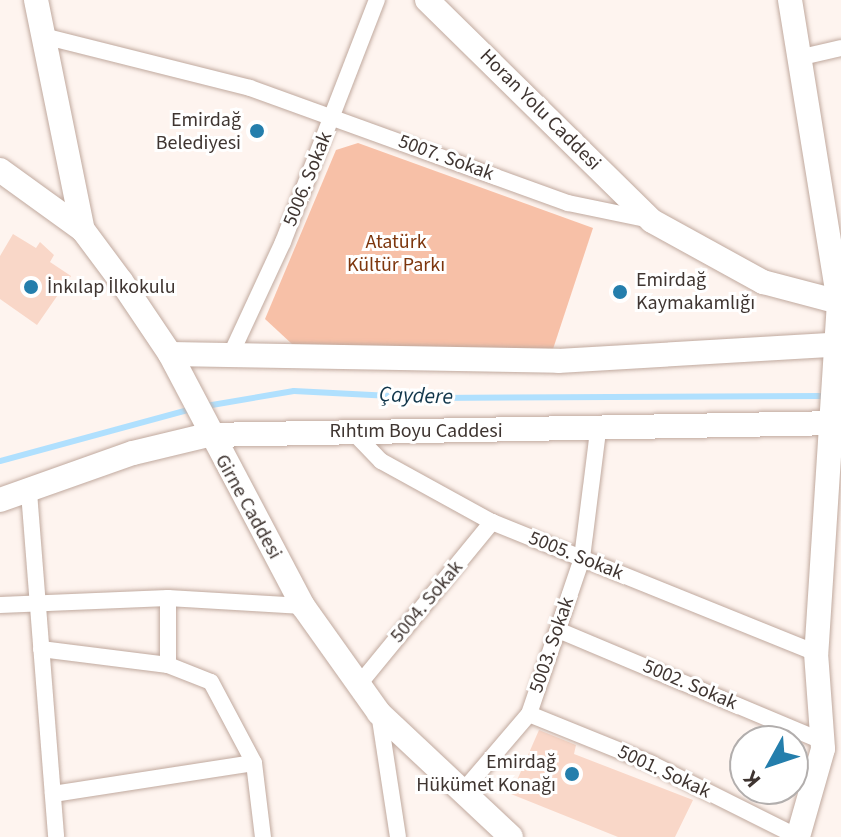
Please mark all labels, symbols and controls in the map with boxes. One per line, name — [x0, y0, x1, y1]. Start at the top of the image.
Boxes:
street label: Horan Yolu Caddesi — [474, 44, 606, 176]
place label: Emirdağ Belediyesi — [156, 108, 241, 155]
marker: Emirdağ Belediyesi — [248, 122, 266, 140]
street label: 5006. Sokak — [278, 128, 338, 230]
street label: 5007. Sokak — [395, 130, 497, 186]
park label: Atatürk Kültür Parkı — [347, 231, 445, 278]
place label: Emirdağ Kaymakamlığı — [636, 268, 755, 315]
place label: İnkılap İlkokulu — [47, 275, 176, 299]
marker: İnkılap İlkokulu — [22, 278, 40, 296]
marker: Emirdağ Kaymakamlığı — [611, 283, 629, 301]
water label: Çaydere — [379, 382, 453, 410]
street label: Rıhtım Boyu Caddesi — [329, 419, 503, 443]
street label: Girne Caddesi — [209, 450, 287, 564]
street label: 5005. Sokak — [525, 526, 627, 586]
street label: 5004. Sokak — [386, 556, 468, 648]
street label: 5003. Sokak — [524, 594, 580, 696]
street label: 5002. Sokak — [639, 654, 741, 716]
north arrow — [729, 725, 809, 805]
street label: 5001. Sokak — [614, 740, 714, 804]
place label: Emirdağ Hükümet Konağı — [416, 750, 556, 797]
text: K — [736, 764, 769, 795]
marker: Emirdağ Hükümet Konağı — [563, 765, 581, 783]

